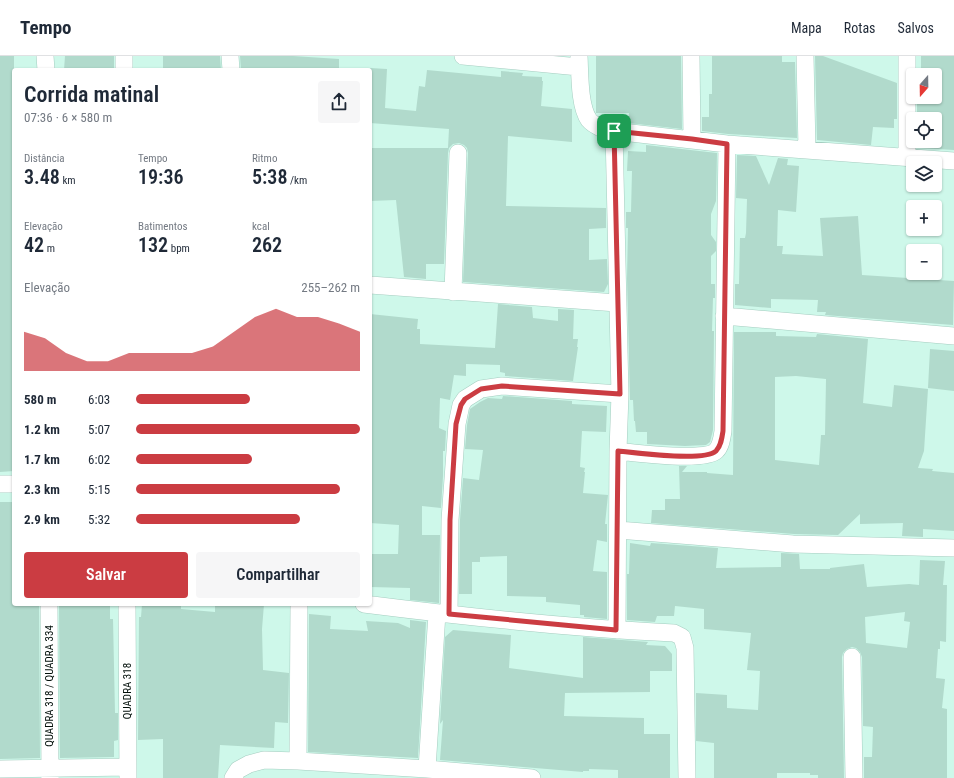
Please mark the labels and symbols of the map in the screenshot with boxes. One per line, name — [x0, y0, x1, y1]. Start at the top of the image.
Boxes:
north arrow — [906, 68, 942, 104]
pin — [597, 114, 631, 148]
street label: QUADRA 318 / QUADRA 334 — [43, 625, 56, 747]
street label: QUADRA 318 — [121, 663, 134, 719]

